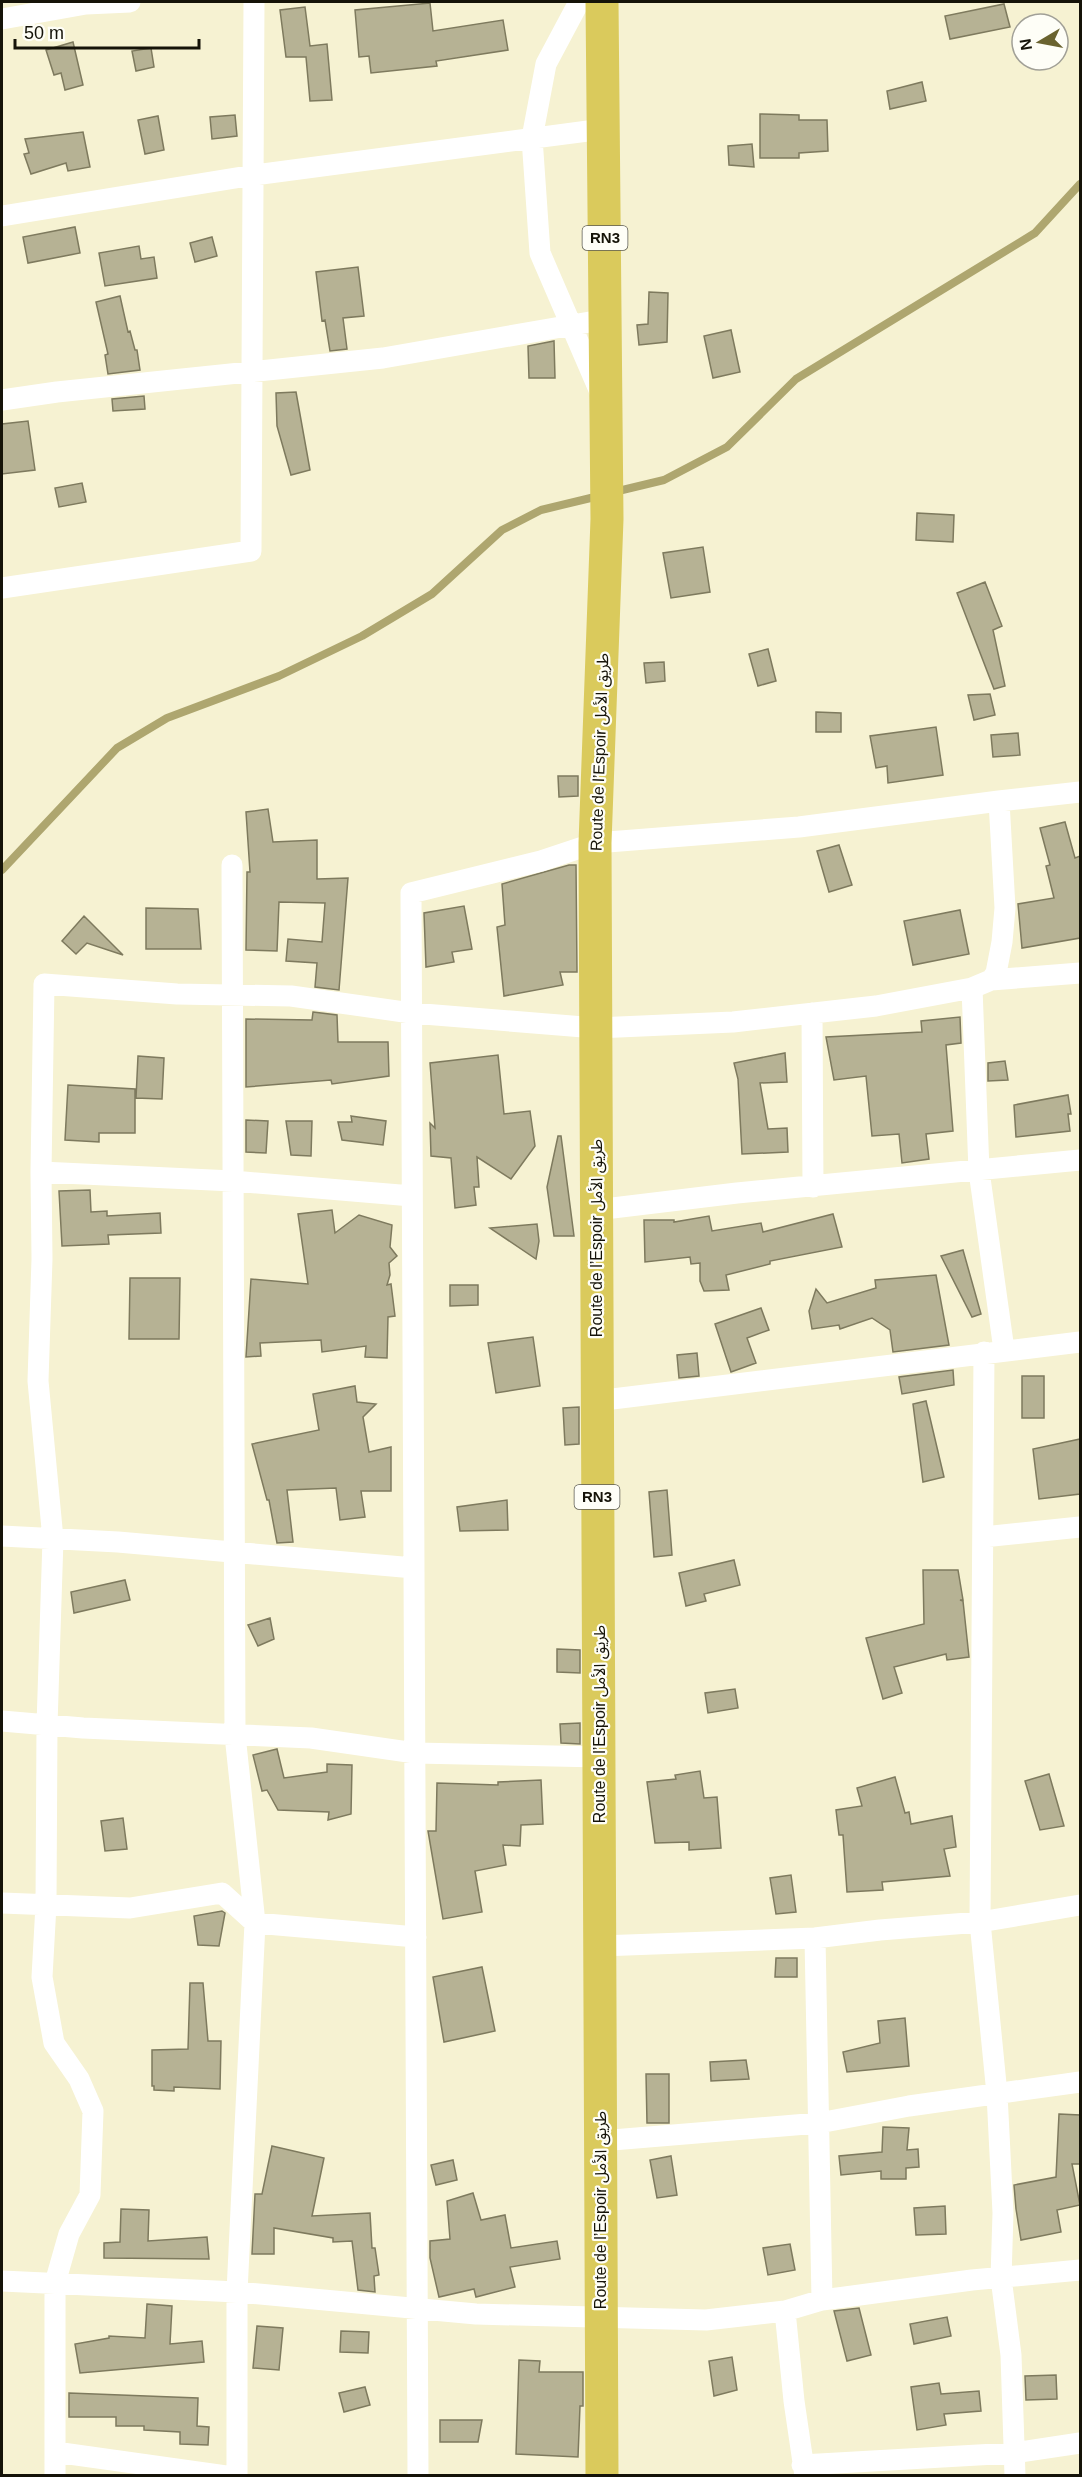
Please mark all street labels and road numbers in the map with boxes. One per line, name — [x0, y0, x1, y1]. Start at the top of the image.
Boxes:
road number: RN3 — [582, 226, 628, 250]
street label: Route de l’Espoir طريق الأمل — [588, 652, 613, 851]
street label: Route de l’Espoir طريق الأمل — [588, 1139, 607, 1337]
road number: RN3 — [574, 1485, 620, 1509]
street label: Route de l’Espoir طريق الأمل — [591, 1625, 610, 1823]
street label: Route de l’Espoir طريق الأمل — [592, 2111, 611, 2309]

